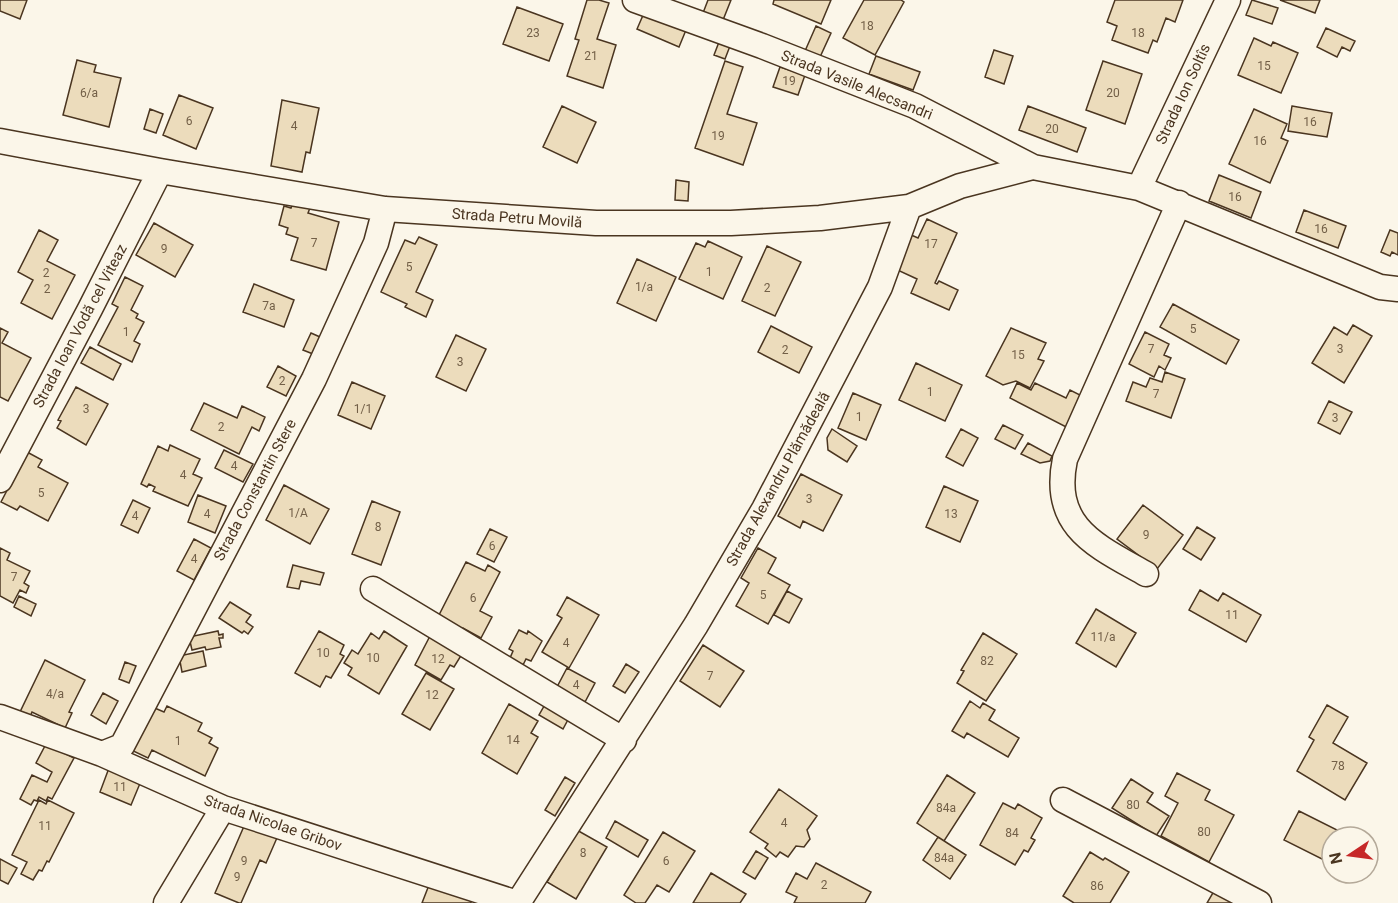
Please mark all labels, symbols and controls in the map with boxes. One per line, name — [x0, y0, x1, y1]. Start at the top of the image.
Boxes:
house number: 18 — [860, 19, 874, 33]
house number: 23 — [526, 26, 540, 40]
house number: 18 — [1131, 26, 1145, 40]
street label: Strada Ion Soltîs — [1152, 41, 1214, 147]
street label: Strada Vasile Alecsandri — [779, 46, 935, 124]
house number: 21 — [584, 49, 598, 63]
house number: 15 — [1257, 59, 1271, 73]
house number: 19 — [782, 74, 796, 88]
house number: 6/a — [80, 86, 98, 100]
house number: 20 — [1106, 86, 1120, 100]
house number: 6 — [186, 114, 193, 128]
house number: 16 — [1303, 115, 1317, 129]
house number: 4 — [291, 119, 298, 133]
house number: 20 — [1045, 122, 1059, 136]
house number: 19 — [711, 129, 725, 143]
house number: 16 — [1253, 134, 1267, 148]
house number: 16 — [1228, 190, 1242, 204]
street label: Strada Petru Movilă — [451, 204, 583, 232]
house number: 16 — [1314, 222, 1328, 236]
house number: 7 — [311, 236, 318, 250]
house number: 17 — [924, 237, 938, 251]
street label: Strada Ioan Vodă cel Viteaz — [29, 241, 131, 411]
house number: 9 — [161, 242, 167, 256]
house number: 5 — [406, 260, 413, 274]
house number: 1 — [706, 265, 712, 279]
house number: 2 — [43, 266, 50, 280]
house number: 1/a — [635, 280, 653, 294]
house number: 2 — [764, 281, 771, 295]
house number: 2 — [44, 282, 51, 296]
house number: 7a — [262, 299, 276, 313]
house number: 5 — [1190, 322, 1197, 336]
house number: 1 — [123, 325, 129, 339]
house number: 7 — [1148, 342, 1155, 356]
house number: 3 — [1337, 342, 1343, 356]
house number: 2 — [782, 343, 789, 357]
house number: 15 — [1011, 348, 1025, 362]
house number: 3 — [457, 355, 463, 369]
house number: 2 — [279, 374, 286, 388]
house number: 1 — [927, 385, 933, 399]
house number: 7 — [1153, 387, 1160, 401]
street label: Strada Alexandru Plămădeală — [722, 389, 834, 569]
house number: 3 — [83, 402, 89, 416]
house number: 1/1 — [354, 402, 372, 416]
house number: 1 — [856, 410, 862, 424]
house number: 3 — [1332, 411, 1338, 425]
street label: Strada Constantin Stere — [210, 416, 300, 564]
house number: 2 — [218, 420, 225, 434]
house number: 4 — [231, 459, 238, 473]
house number: 4 — [180, 468, 187, 482]
house number: 5 — [38, 486, 45, 500]
house number: 3 — [806, 492, 812, 506]
house number: 1/A — [288, 506, 308, 520]
house number: 4 — [204, 507, 211, 521]
house number: 13 — [944, 507, 958, 521]
house number: 4 — [132, 509, 139, 523]
house number: 8 — [375, 520, 382, 534]
house number: 9 — [1143, 528, 1149, 542]
house number: 6 — [489, 539, 496, 553]
house number: 4 — [191, 552, 198, 566]
house number: 7 — [11, 570, 18, 584]
house number: 5 — [760, 588, 767, 602]
house number: 6 — [470, 591, 477, 605]
house number: 11 — [1225, 608, 1239, 622]
house number: 11/a — [1091, 630, 1115, 644]
house number: 4 — [563, 636, 570, 650]
house number: 10 — [316, 646, 330, 660]
house number: 10 — [366, 651, 380, 665]
house number: 12 — [431, 652, 445, 666]
house number: 82 — [980, 654, 994, 668]
house number: 7 — [707, 669, 714, 683]
house number: 4 — [573, 678, 580, 692]
house number: 4/a — [46, 687, 64, 701]
house number: 12 — [425, 688, 439, 702]
house number: 14 — [506, 733, 520, 747]
house number: 1 — [175, 734, 181, 748]
house number: 78 — [1331, 759, 1345, 773]
house number: 11 — [113, 780, 127, 794]
street label: Strada Nicolae Gribov — [202, 791, 344, 855]
house number: 80 — [1126, 798, 1140, 812]
house number: 84a — [936, 801, 956, 815]
house number: 4 — [781, 816, 788, 830]
house number: 11 — [38, 819, 52, 833]
house number: 80 — [1197, 825, 1211, 839]
north arrow — [1320, 825, 1380, 885]
house number: 84 — [1005, 826, 1019, 840]
house number: 8 — [580, 846, 587, 860]
house number: 84a — [934, 851, 954, 865]
text: N — [1325, 851, 1346, 866]
house number: 9 — [241, 854, 247, 868]
house number: 6 — [663, 854, 670, 868]
house number: 9 — [234, 870, 240, 884]
house number: 2 — [821, 878, 828, 892]
house number: 86 — [1090, 879, 1104, 893]

